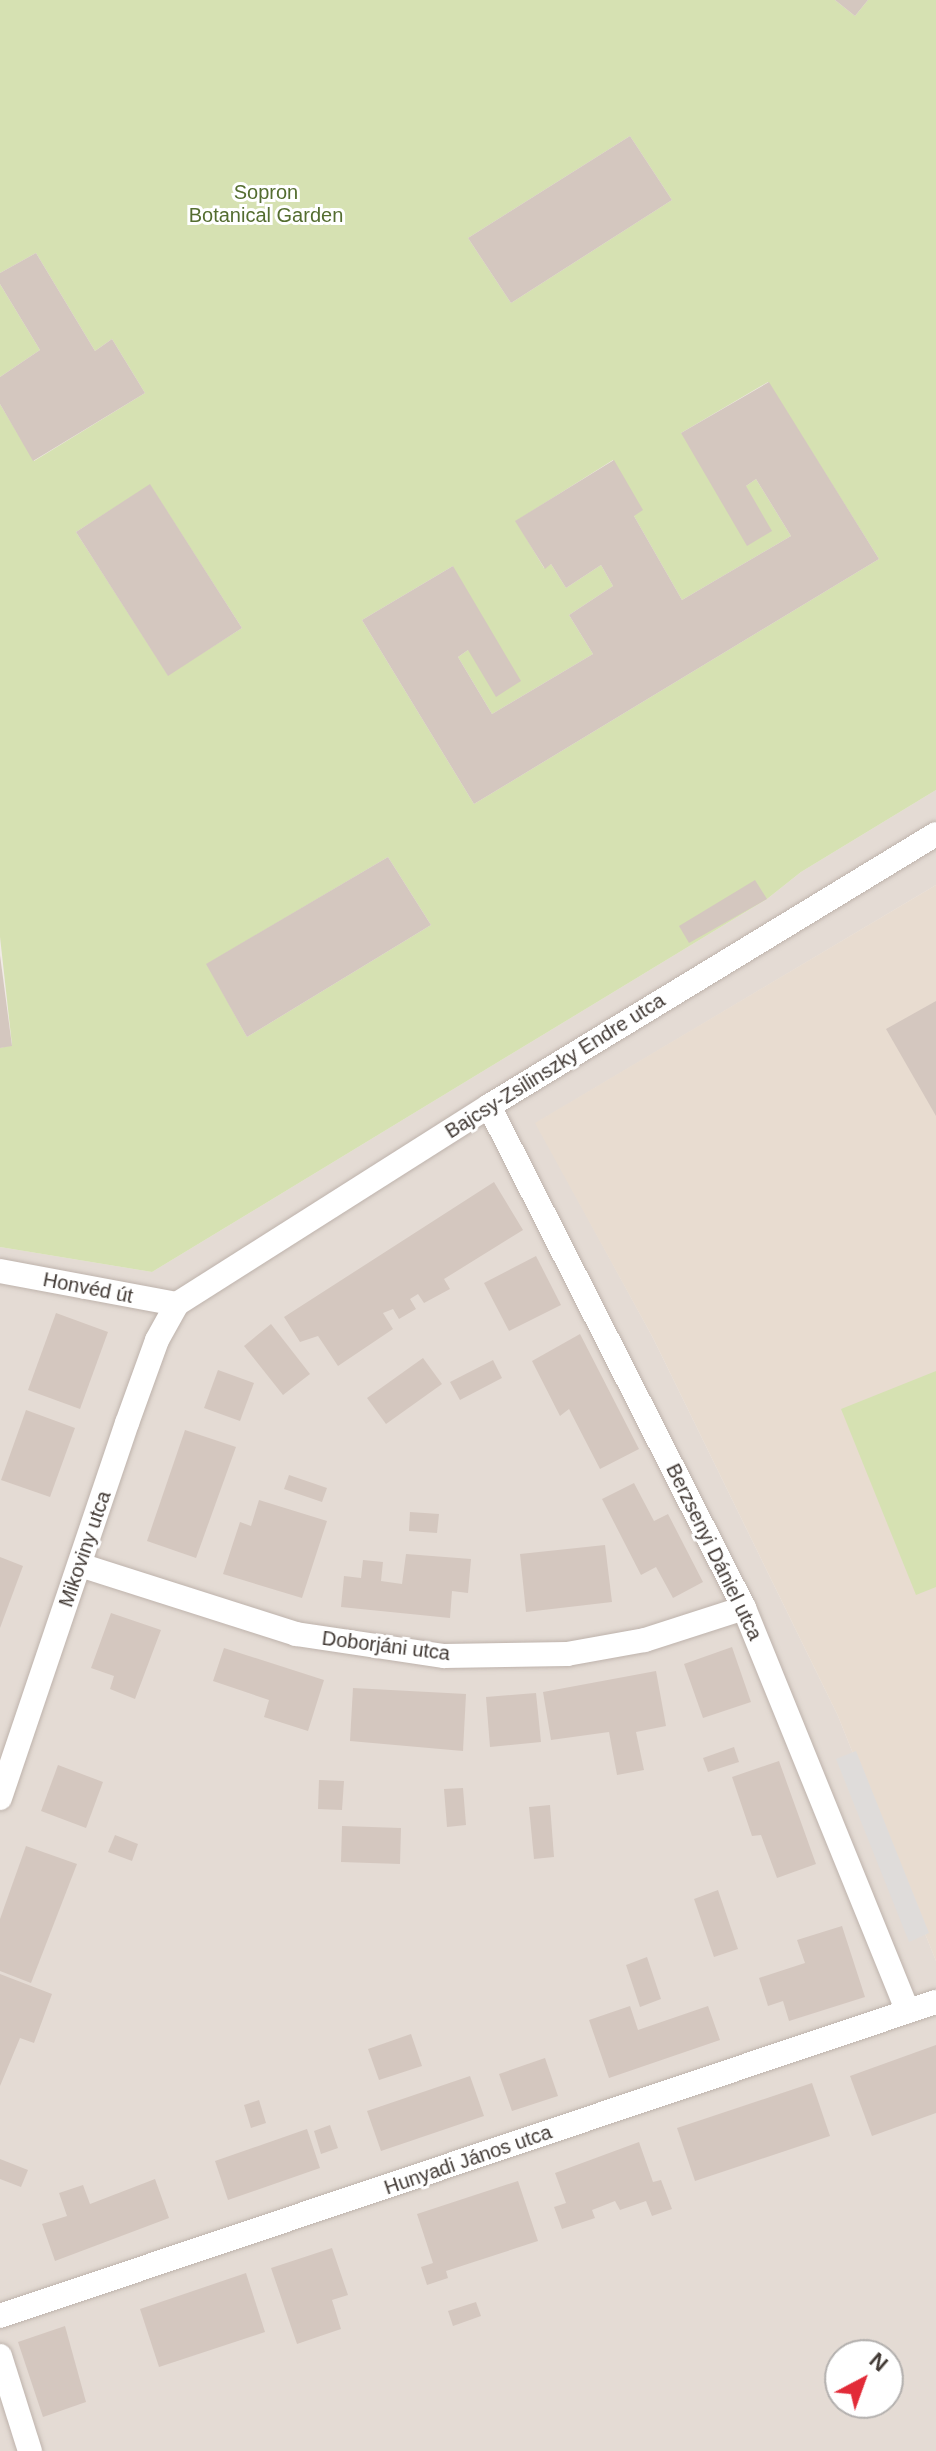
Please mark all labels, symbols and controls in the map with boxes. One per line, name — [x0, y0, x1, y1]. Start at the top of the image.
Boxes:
park label: Sopron Botanical Garden — [189, 181, 343, 228]
street label: Bajcsy-Zsilinszky Endre utca — [441, 988, 669, 1144]
street label: Honvéd út — [41, 1268, 135, 1308]
street label: Berzsenyi Dániel utca — [661, 1460, 767, 1644]
street label: Mikoviny utca — [54, 1488, 116, 1610]
street label: Doborjáni utca — [321, 1626, 451, 1666]
street label: Hunyadi János utca — [381, 2120, 555, 2200]
north arrow — [824, 2339, 904, 2419]
text: N — [865, 2347, 893, 2377]

